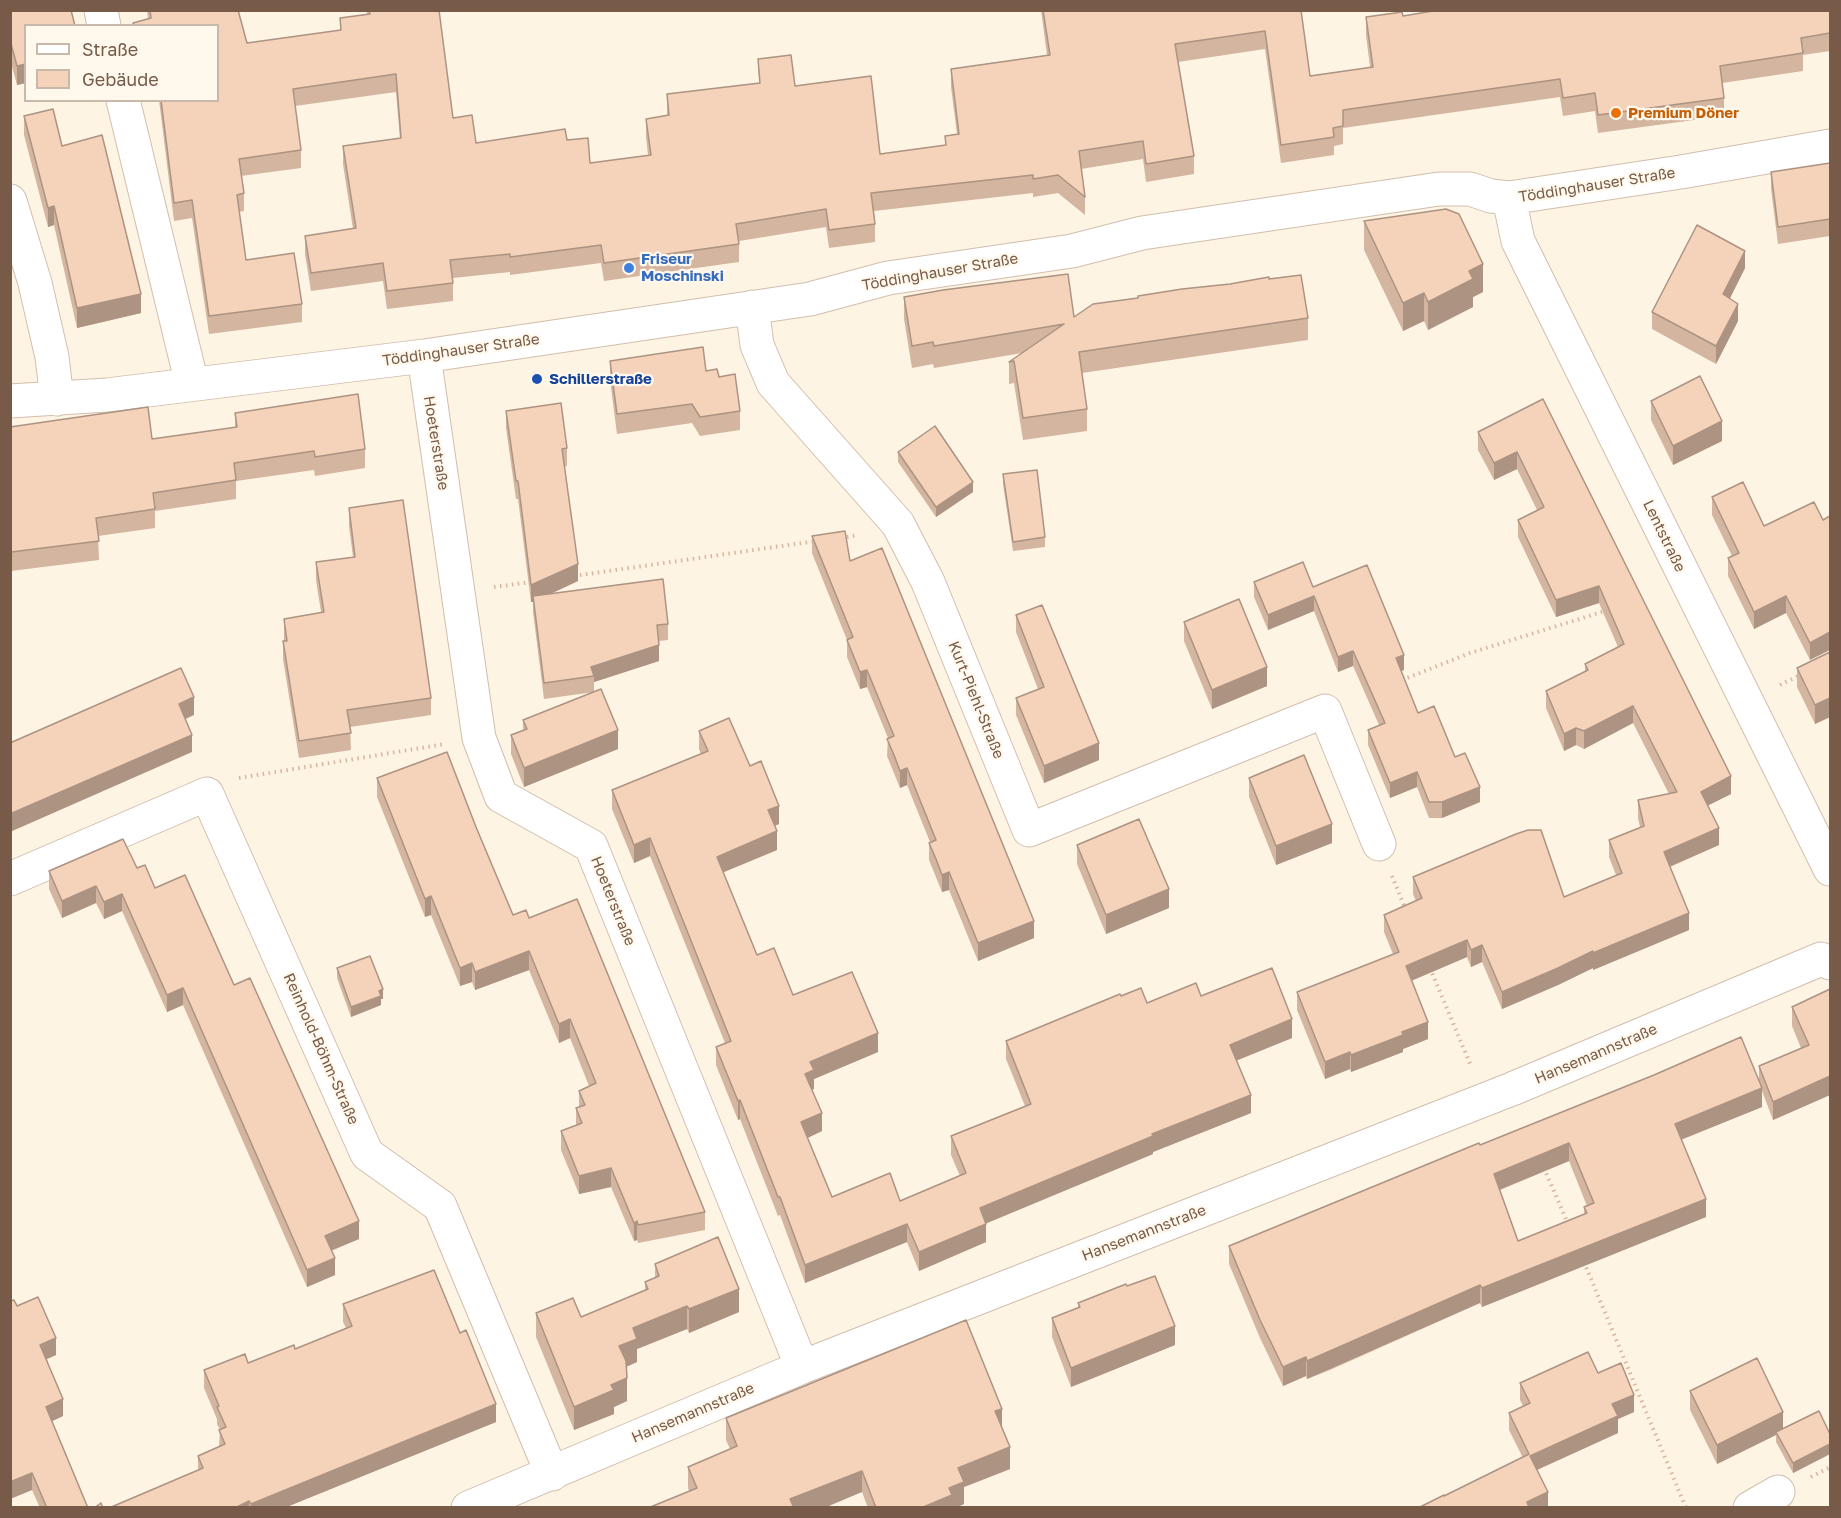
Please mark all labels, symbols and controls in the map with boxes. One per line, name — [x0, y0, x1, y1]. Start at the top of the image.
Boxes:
legend — [24, 24, 219, 102]
text: Straße — [82, 38, 138, 60]
text: Gebäude — [82, 68, 159, 90]
place label: Premium Döner — [1628, 104, 1739, 122]
marker: Premium Döner — [1609, 106, 1623, 120]
street label: Töddinghauser Straße — [1517, 164, 1677, 206]
street label: Töddinghauser Straße — [861, 249, 1019, 295]
place label: Friseur Moschinski — [641, 250, 724, 285]
marker: Friseur Moschinski — [622, 261, 636, 275]
street label: Töddinghauser Straße — [381, 330, 541, 370]
place label: Schillerstraße — [549, 370, 652, 388]
marker: Schillerstraße — [530, 372, 544, 386]
street label: Hoeterstraße — [420, 395, 452, 491]
street label: Lentstraße — [1639, 497, 1689, 575]
street label: Kurt-Piehl-Straße — [944, 639, 1008, 761]
street label: Hoeterstraße — [587, 854, 639, 948]
street label: Reinhold-Böhm-Straße — [279, 970, 363, 1128]
street label: Hansemannstraße — [1532, 1020, 1660, 1088]
street label: Hansemannstraße — [1079, 1201, 1209, 1265]
street label: Hansemannstraße — [629, 1379, 757, 1447]

